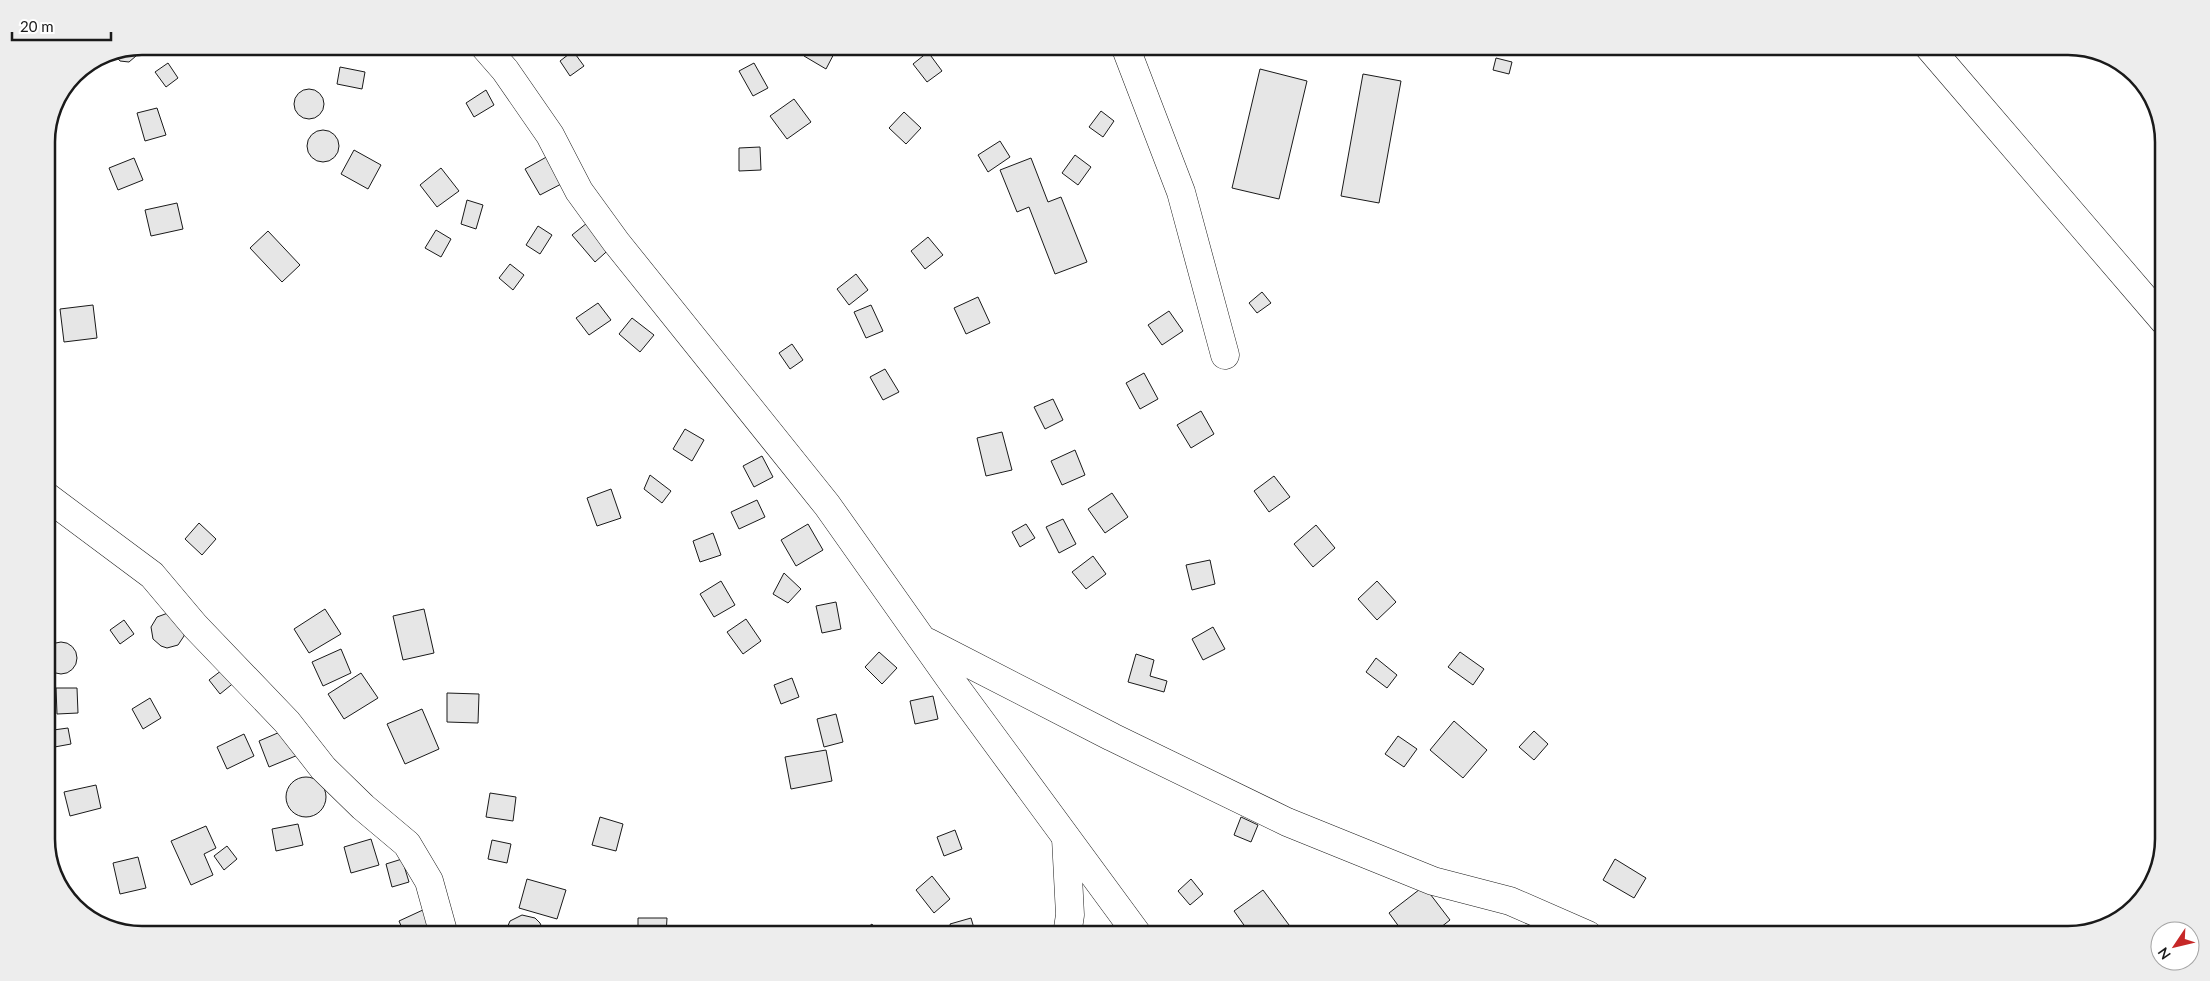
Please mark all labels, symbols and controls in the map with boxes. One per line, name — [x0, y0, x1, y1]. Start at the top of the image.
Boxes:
scale bar — [12, 10, 111, 42]
text: 20 m — [20, 17, 54, 35]
north arrow — [2150, 921, 2200, 971]
text: N — [2154, 944, 2174, 963]

